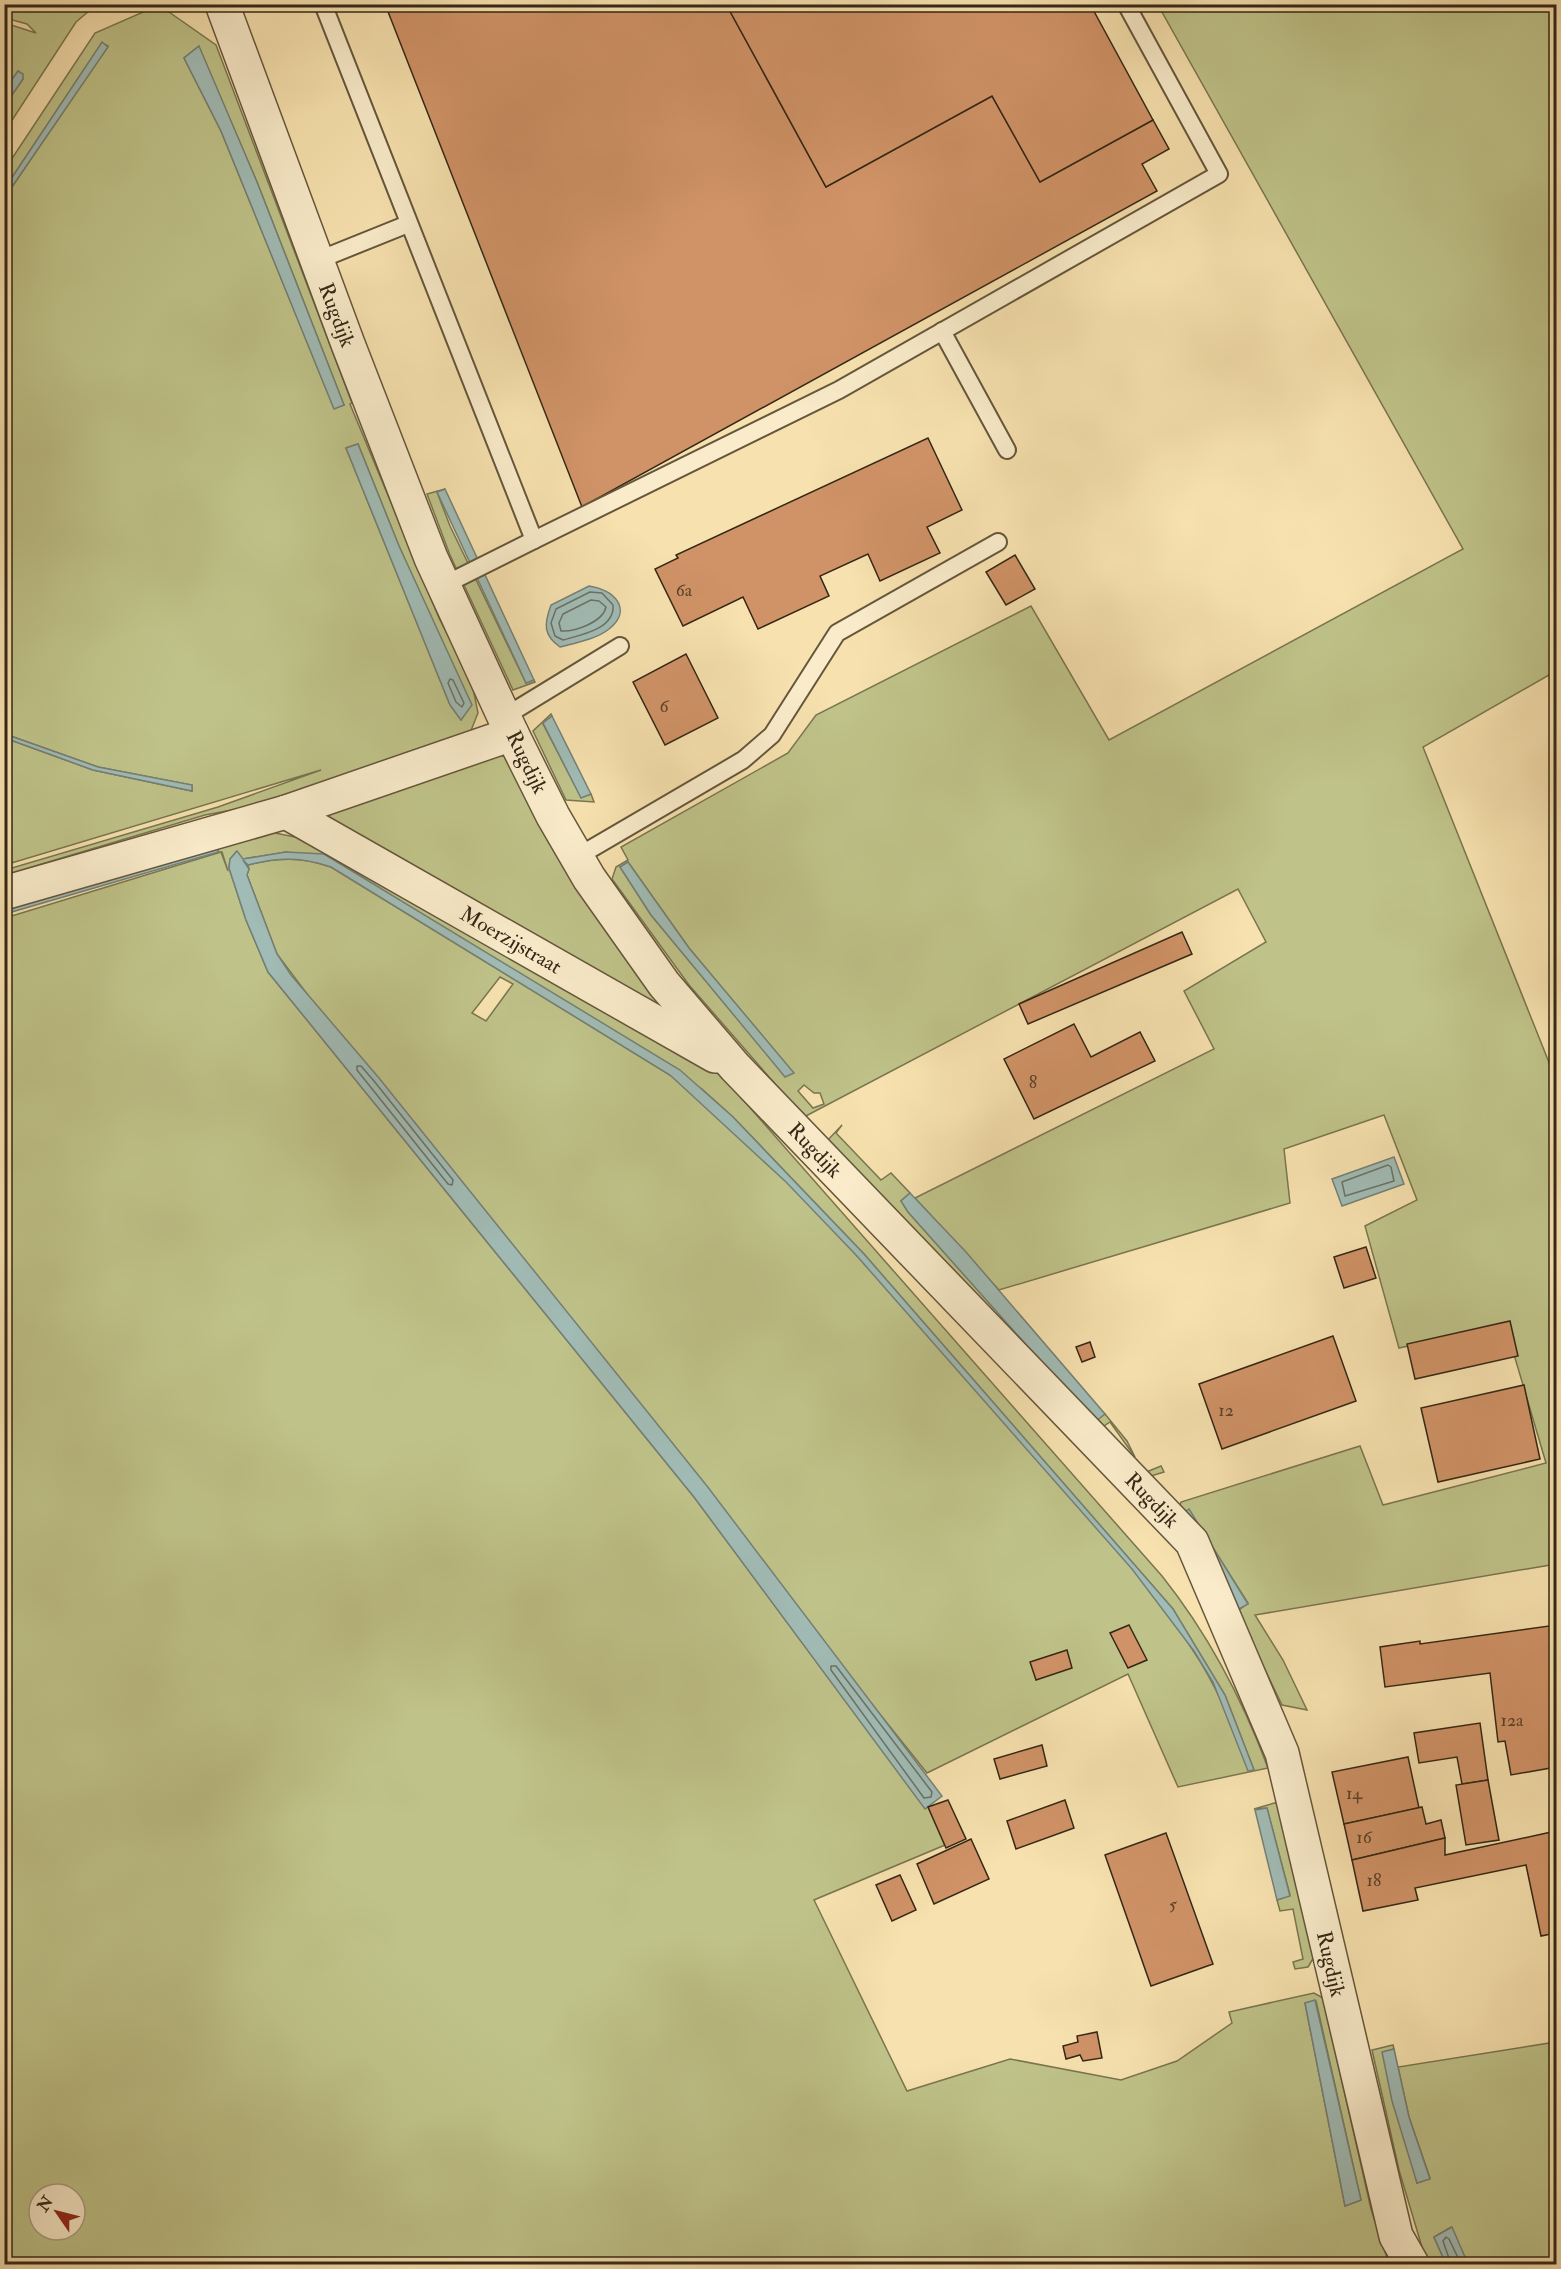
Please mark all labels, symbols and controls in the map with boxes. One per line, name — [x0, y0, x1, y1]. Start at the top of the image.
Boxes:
street label: Rugdijk — [312, 279, 361, 351]
house number: 6a — [676, 579, 693, 602]
house number: 6 — [659, 695, 669, 718]
street label: Rugdijk — [500, 726, 553, 798]
street label: Moerzijstraat — [455, 900, 567, 980]
house number: 8 — [1029, 1071, 1037, 1094]
street label: Rugdijk — [782, 1117, 848, 1184]
house number: 12 — [1218, 1399, 1234, 1422]
street label: Rugdijk — [1119, 1467, 1185, 1534]
house number: 12a — [1501, 1709, 1524, 1732]
house number: 14 — [1346, 1782, 1363, 1805]
house number: 16 — [1356, 1826, 1373, 1849]
house number: 18 — [1367, 1869, 1381, 1892]
house number: 5 — [1169, 1893, 1177, 1916]
street label: Rugdijk — [1310, 1929, 1351, 2000]
north arrow — [27, 2182, 87, 2242]
text: N — [33, 2192, 58, 2216]

